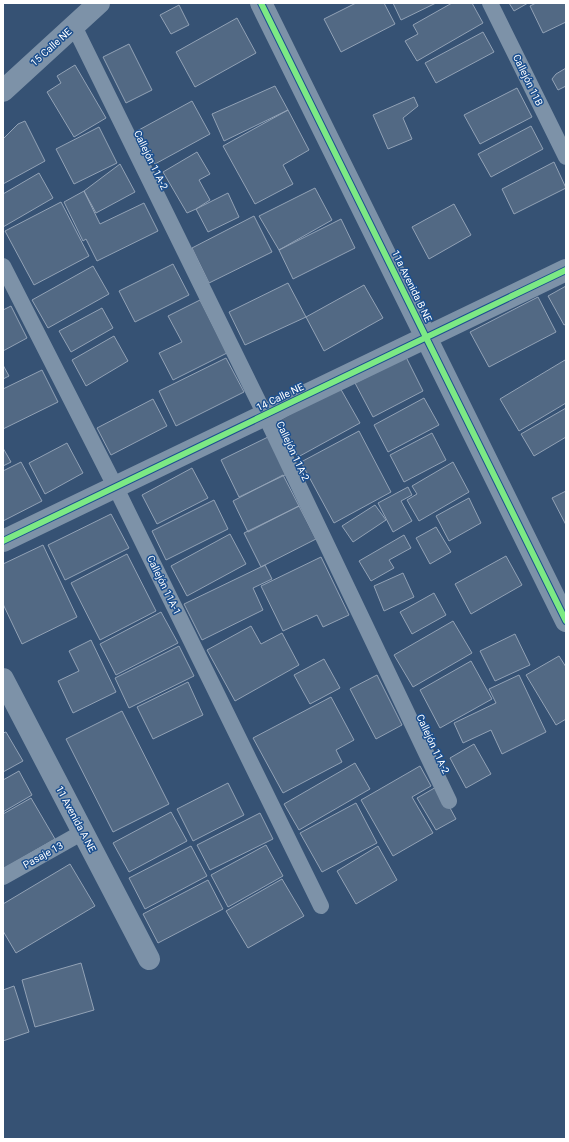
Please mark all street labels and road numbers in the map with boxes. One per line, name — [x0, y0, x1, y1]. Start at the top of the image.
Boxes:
street label: 15 Calle NE — [28, 26, 74, 68]
street label: Callejón 11B — [511, 53, 545, 107]
street label: Callejón 11A-2 — [132, 129, 170, 192]
street label: 11a Avenida B NE — [390, 248, 434, 324]
street label: 14 Calle NE — [255, 381, 306, 413]
street label: Callejón 11A-2 — [274, 420, 312, 483]
street label: Callejón 11A-1 — [145, 554, 183, 616]
street label: Callejón 11A-2 — [414, 713, 452, 776]
street label: 11 Avenida A NE — [54, 784, 98, 854]
street label: Pasaje 13 — [21, 840, 65, 870]

